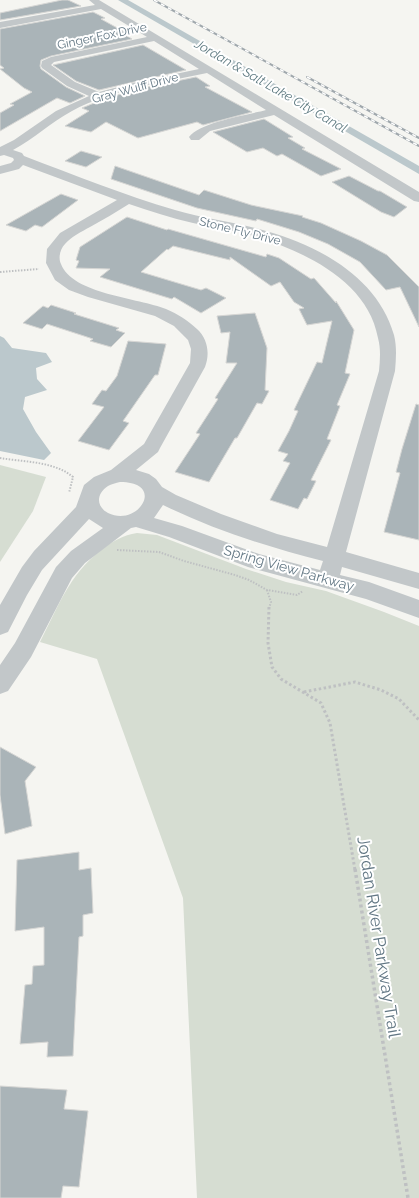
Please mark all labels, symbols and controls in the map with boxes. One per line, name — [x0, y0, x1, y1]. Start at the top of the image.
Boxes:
street label: Ginger Fox Drive — [56, 20, 148, 52]
water label: Jordan & Salt Lake City Canal — [191, 36, 350, 136]
street label: Gray Wulff Drive — [90, 70, 180, 106]
street label: Stone Fly Drive — [198, 214, 282, 248]
street label: Spring View Parkway — [222, 542, 356, 594]
street label: Jordan River Parkway Trail — [353, 835, 405, 1039]

